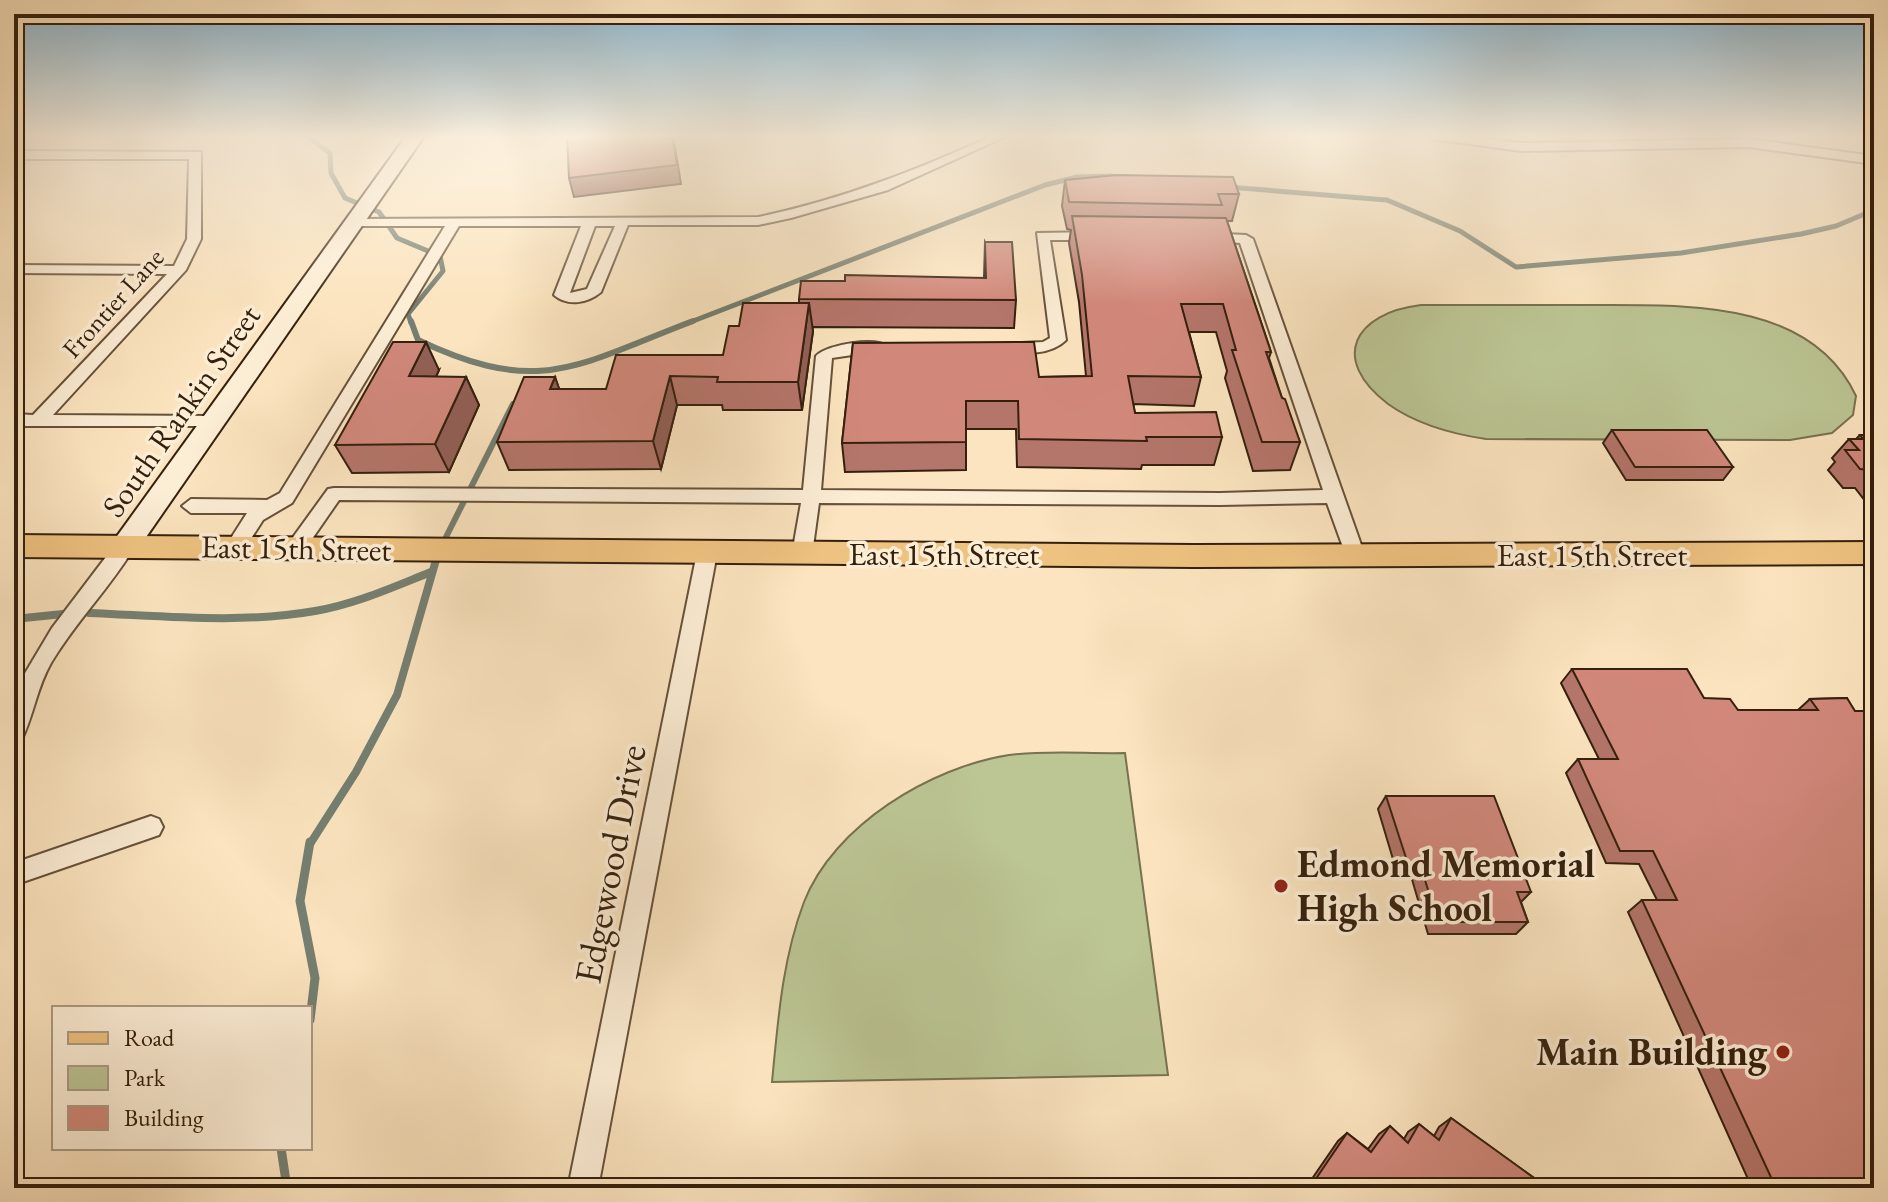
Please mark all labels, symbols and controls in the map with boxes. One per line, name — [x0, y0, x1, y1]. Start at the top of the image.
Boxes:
street label: Frontier Lane — [55, 241, 171, 365]
street label: South Rankin Street — [92, 297, 270, 525]
street label: East 15th Street — [200, 525, 392, 571]
street label: East 15th Street — [849, 533, 1039, 575]
street label: East 15th Street — [1497, 534, 1687, 576]
street label: Edgewood Drive — [562, 741, 657, 987]
place label: Edmond Memorial High School — [1297, 839, 1595, 932]
marker: Edmond Memorial High School — [1272, 877, 1290, 895]
legend — [52, 1006, 312, 1150]
text: Road — [124, 1022, 175, 1053]
place label: Main Building — [1536, 1027, 1768, 1076]
marker: Main Building — [1774, 1043, 1792, 1061]
text: Park — [124, 1062, 166, 1093]
text: Building — [124, 1102, 204, 1133]

